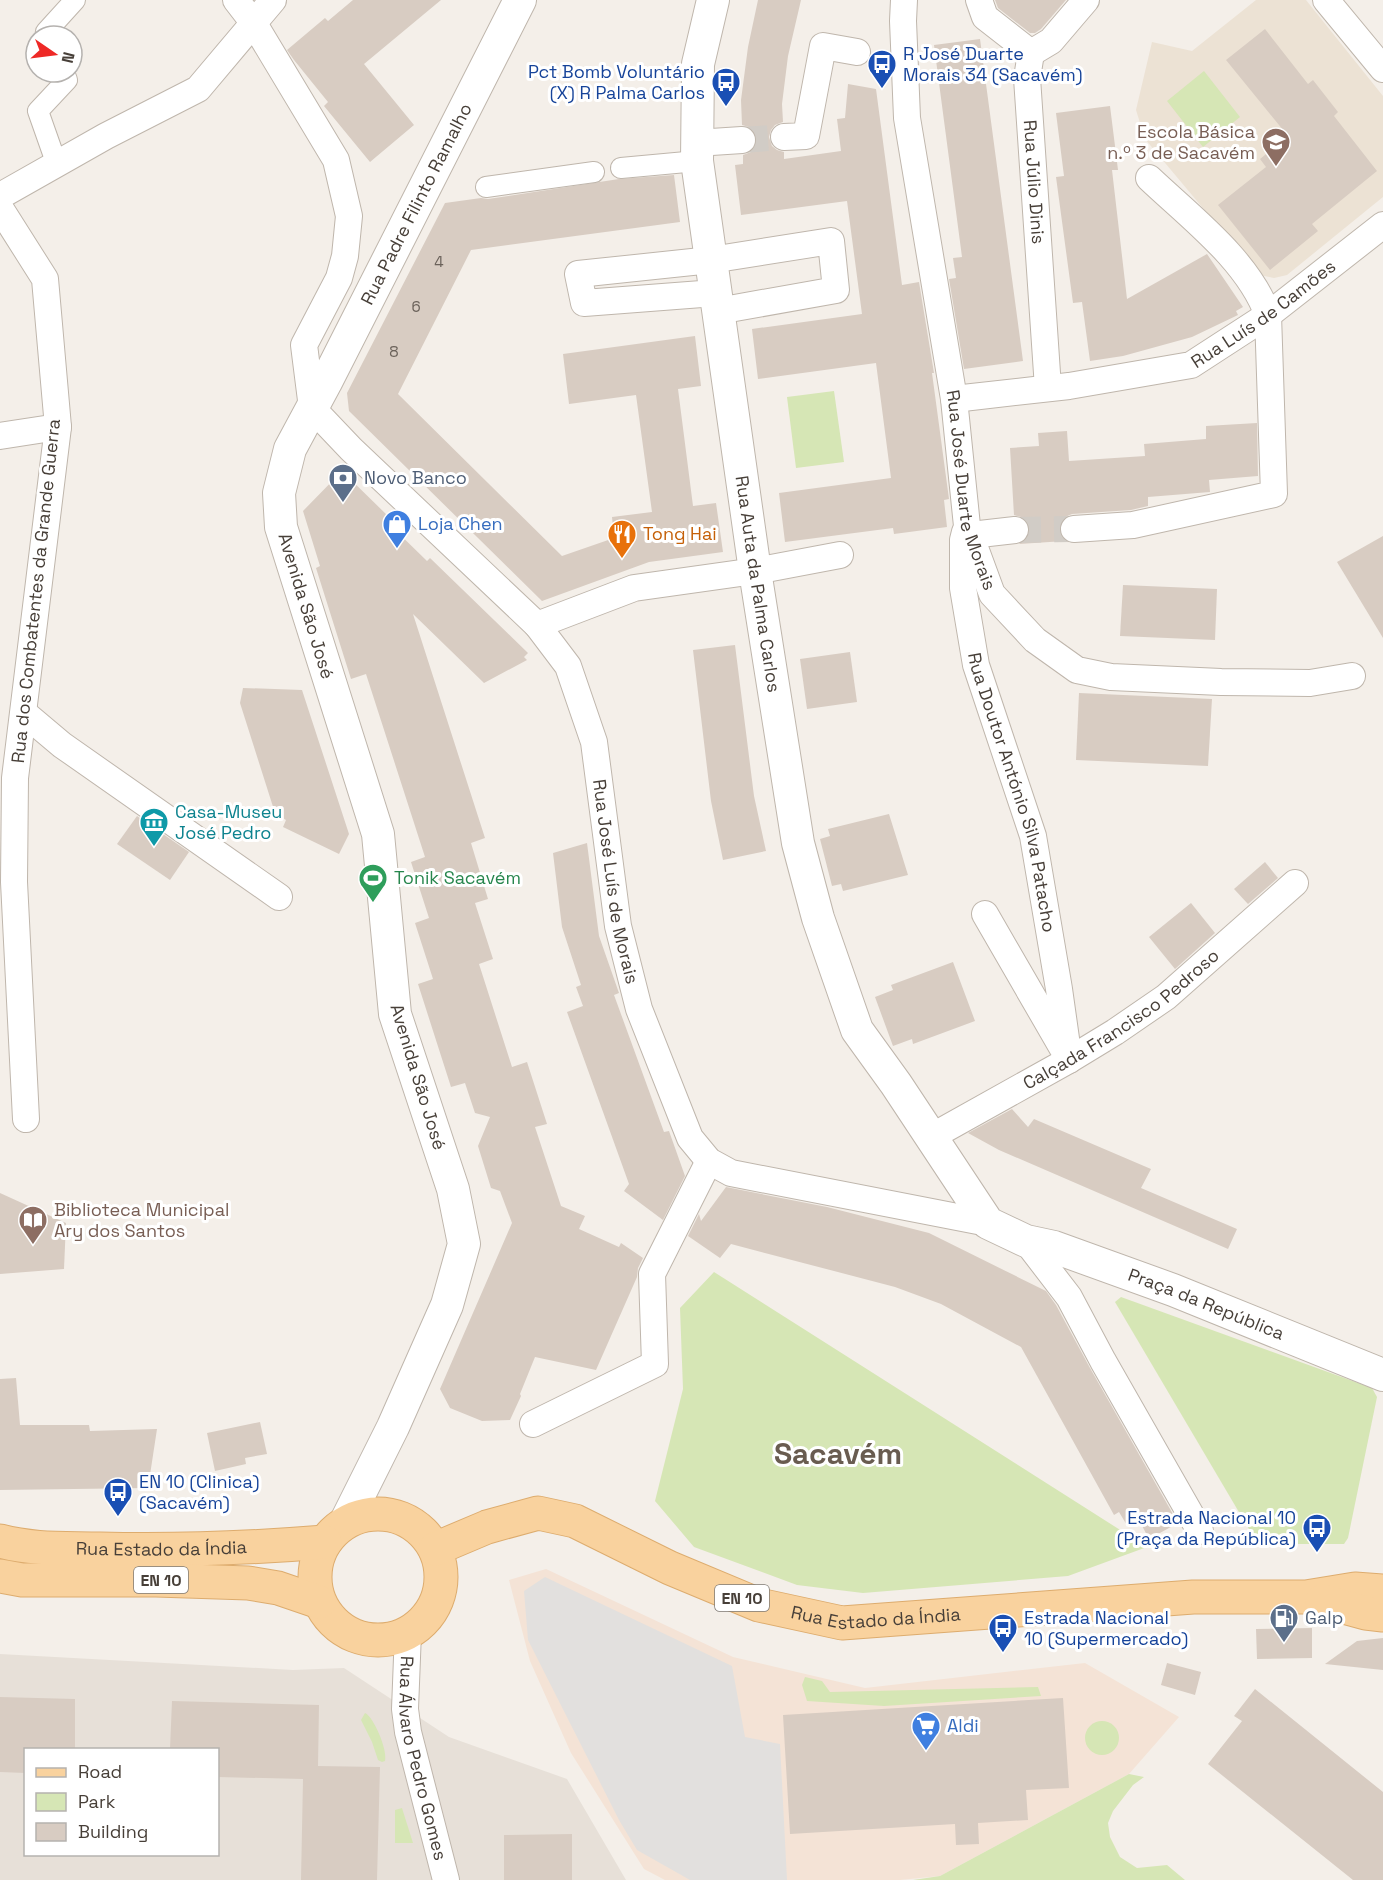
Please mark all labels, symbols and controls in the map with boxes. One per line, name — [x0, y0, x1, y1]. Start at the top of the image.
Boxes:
north arrow — [24, 24, 84, 84]
place label: R José Duarte Morais 34 (Sacavém) — [903, 42, 1083, 86]
bus stop icon: R José Duarte Morais 34 (Sacavém) — [866, 48, 898, 90]
text: N — [57, 50, 80, 65]
place label: Pct Bomb Voluntário (X) R Palma Carlos — [528, 60, 705, 104]
bus stop icon: Pct Bomb Voluntário (X) R Palma Carlos — [710, 66, 742, 108]
street label: Rua Padre Filinto Ramalho — [355, 99, 477, 309]
street label: Rua Júlio Dinis — [1019, 119, 1050, 245]
place label: Escola Básica n.º 3 de Sacavém — [1107, 120, 1255, 164]
school or university icon: Escola Básica n.º 3 de Sacavém — [1260, 126, 1292, 168]
house number: 4 — [434, 252, 444, 271]
street label: Rua Luís de Camões — [1186, 255, 1340, 373]
house number: 6 — [411, 297, 421, 316]
house number: 8 — [389, 342, 399, 361]
street label: Rua José Duarte Morais — [942, 388, 1002, 593]
street label: Rua dos Combatentes da Grande Guerra — [6, 418, 65, 764]
bank icon: Novo Banco — [327, 462, 359, 504]
place label: Novo Banco — [364, 466, 467, 489]
street label: Rua Auta da Palma Carlos — [731, 474, 786, 694]
shop icon: Loja Chen — [381, 508, 413, 550]
place label: Loja Chen — [418, 512, 503, 535]
restaurant icon: Tong Hai — [606, 518, 638, 560]
place label: Tong Hai — [643, 522, 717, 545]
street label: Avenida São José — [273, 530, 340, 682]
street label: Rua Doutor António Silva Patacho — [963, 651, 1061, 934]
street label: Rua José Luís de Morais — [588, 778, 644, 986]
place label: Casa-Museu José Pedro — [175, 800, 282, 844]
museum icon: Casa-Museu José Pedro — [138, 806, 170, 848]
sports icon: Tonik Sacavém — [357, 862, 389, 904]
place label: Tonik Sacavém — [394, 866, 521, 889]
street label: Calçada Francisco Pedroso — [1019, 944, 1224, 1094]
street label: Avenida São José — [385, 1001, 452, 1153]
place label: Biblioteca Municipal Ary dos Santos — [54, 1198, 229, 1242]
library icon: Biblioteca Municipal Ary dos Santos — [17, 1204, 49, 1246]
street label: Praça da República — [1125, 1263, 1288, 1345]
district label: Sacavém — [774, 1434, 902, 1473]
place label: EN 10 (Clinica) (Sacavém) — [139, 1470, 260, 1514]
bus stop icon: EN 10 (Clinica) (Sacavém) — [102, 1476, 134, 1518]
place label: Estrada Nacional 10 (Praça da República) — [1117, 1506, 1296, 1550]
bus stop icon: Estrada Nacional 10 (Praça da República) — [1301, 1512, 1333, 1554]
street label: Rua Estado da Índia — [76, 1535, 247, 1561]
road number: EN 10 — [134, 1567, 188, 1593]
road number: EN 10 — [715, 1585, 769, 1611]
street label: Rua Estado da Índia — [789, 1600, 961, 1634]
fuel station icon: Galp — [1268, 1602, 1300, 1644]
place label: Estrada Nacional 10 (Supermercado) — [1024, 1606, 1188, 1650]
place label: Galp — [1305, 1606, 1343, 1629]
bus stop icon: Estrada Nacional 10 (Supermercado) — [987, 1612, 1019, 1654]
street label: Rua Álvaro Pedro Gomes — [394, 1655, 452, 1863]
supermarket icon: Aldi — [910, 1710, 942, 1752]
place label: Aldi — [947, 1714, 979, 1737]
legend — [24, 1748, 219, 1856]
text: Road — [78, 1760, 122, 1783]
text: Park — [78, 1790, 116, 1813]
text: Building — [78, 1820, 148, 1843]

